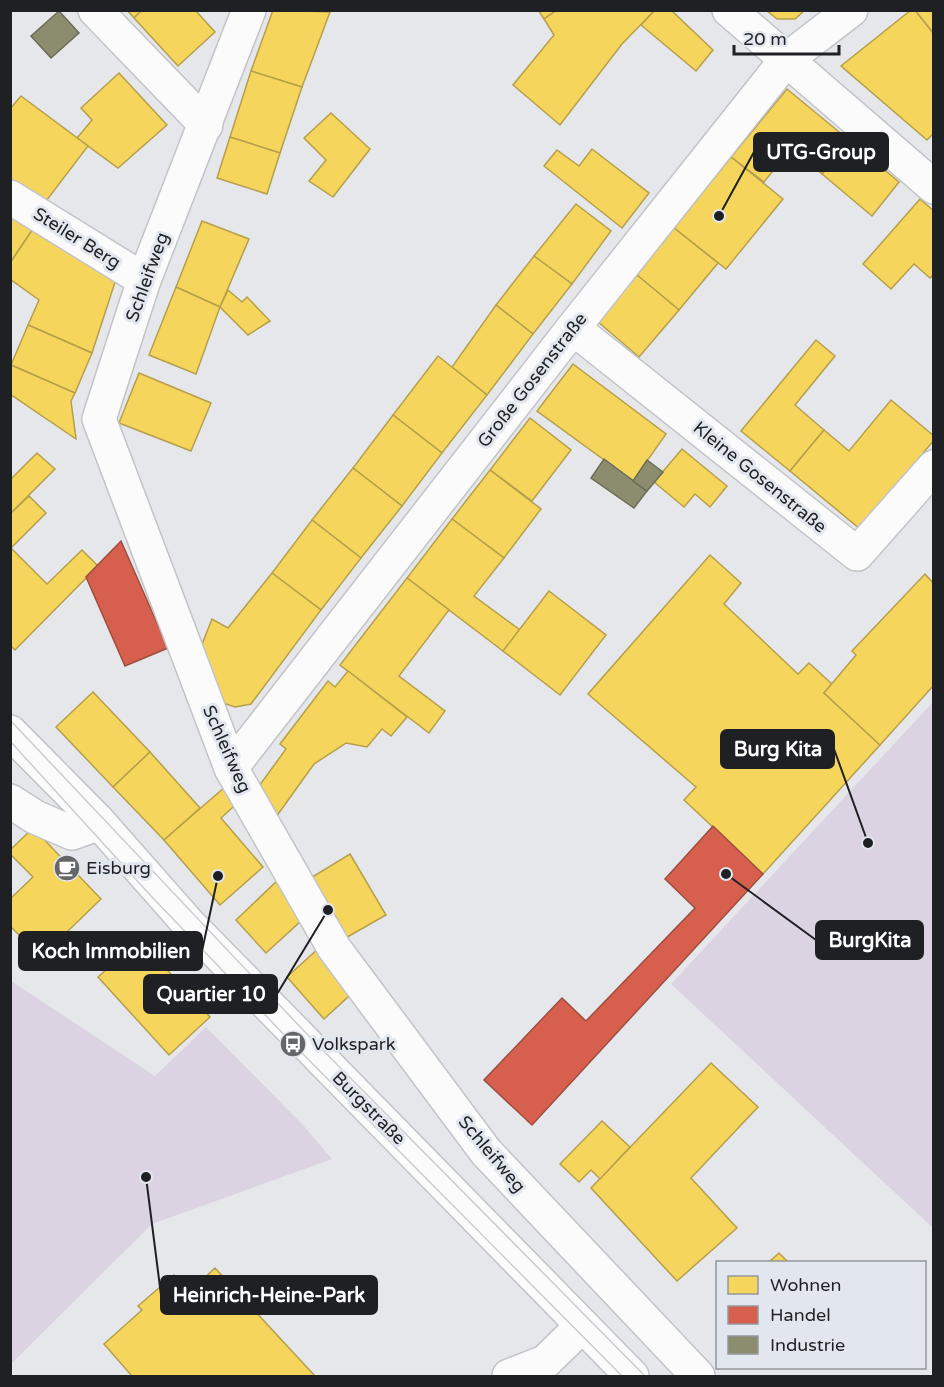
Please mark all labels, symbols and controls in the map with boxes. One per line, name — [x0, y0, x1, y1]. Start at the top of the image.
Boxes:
scale bar — [734, 18, 839, 56]
text: 20 m — [743, 28, 787, 50]
callout: UTG-Group — [754, 133, 888, 171]
text: UTG-Group — [766, 141, 876, 165]
street label: Steiler Berg — [29, 202, 125, 274]
street label: Schleifweg — [121, 229, 173, 325]
street label: Große Gosenstraße — [473, 308, 591, 452]
street label: Kleine Gosenstraße — [689, 417, 831, 537]
street label: Schleifweg — [198, 702, 256, 796]
callout: Burg Kita — [721, 730, 834, 768]
text: Burg Kita — [734, 738, 822, 762]
cafe icon: Eisburg — [52, 853, 82, 883]
place label: Eisburg — [86, 857, 151, 879]
callout: BurgKita — [816, 921, 923, 959]
text: BurgKita — [829, 929, 911, 953]
callout: Koch Immobilien — [19, 932, 202, 970]
text: Koch Immobilien — [31, 940, 191, 964]
callout: Quartier 10 — [144, 975, 277, 1013]
text: Quartier 10 — [156, 983, 266, 1007]
bus stop icon: Volkspark — [278, 1029, 308, 1059]
place label: Volkspark — [312, 1033, 396, 1055]
street label: Burgstraße — [328, 1067, 410, 1149]
street label: Schleifweg — [454, 1111, 530, 1197]
legend — [716, 1261, 926, 1369]
text: Wohnen — [770, 1274, 841, 1296]
callout: Heinrich-Heine-Park — [161, 1276, 377, 1314]
text: Heinrich-Heine-Park — [173, 1284, 365, 1308]
text: Handel — [770, 1304, 831, 1326]
text: Industrie — [770, 1334, 845, 1356]

